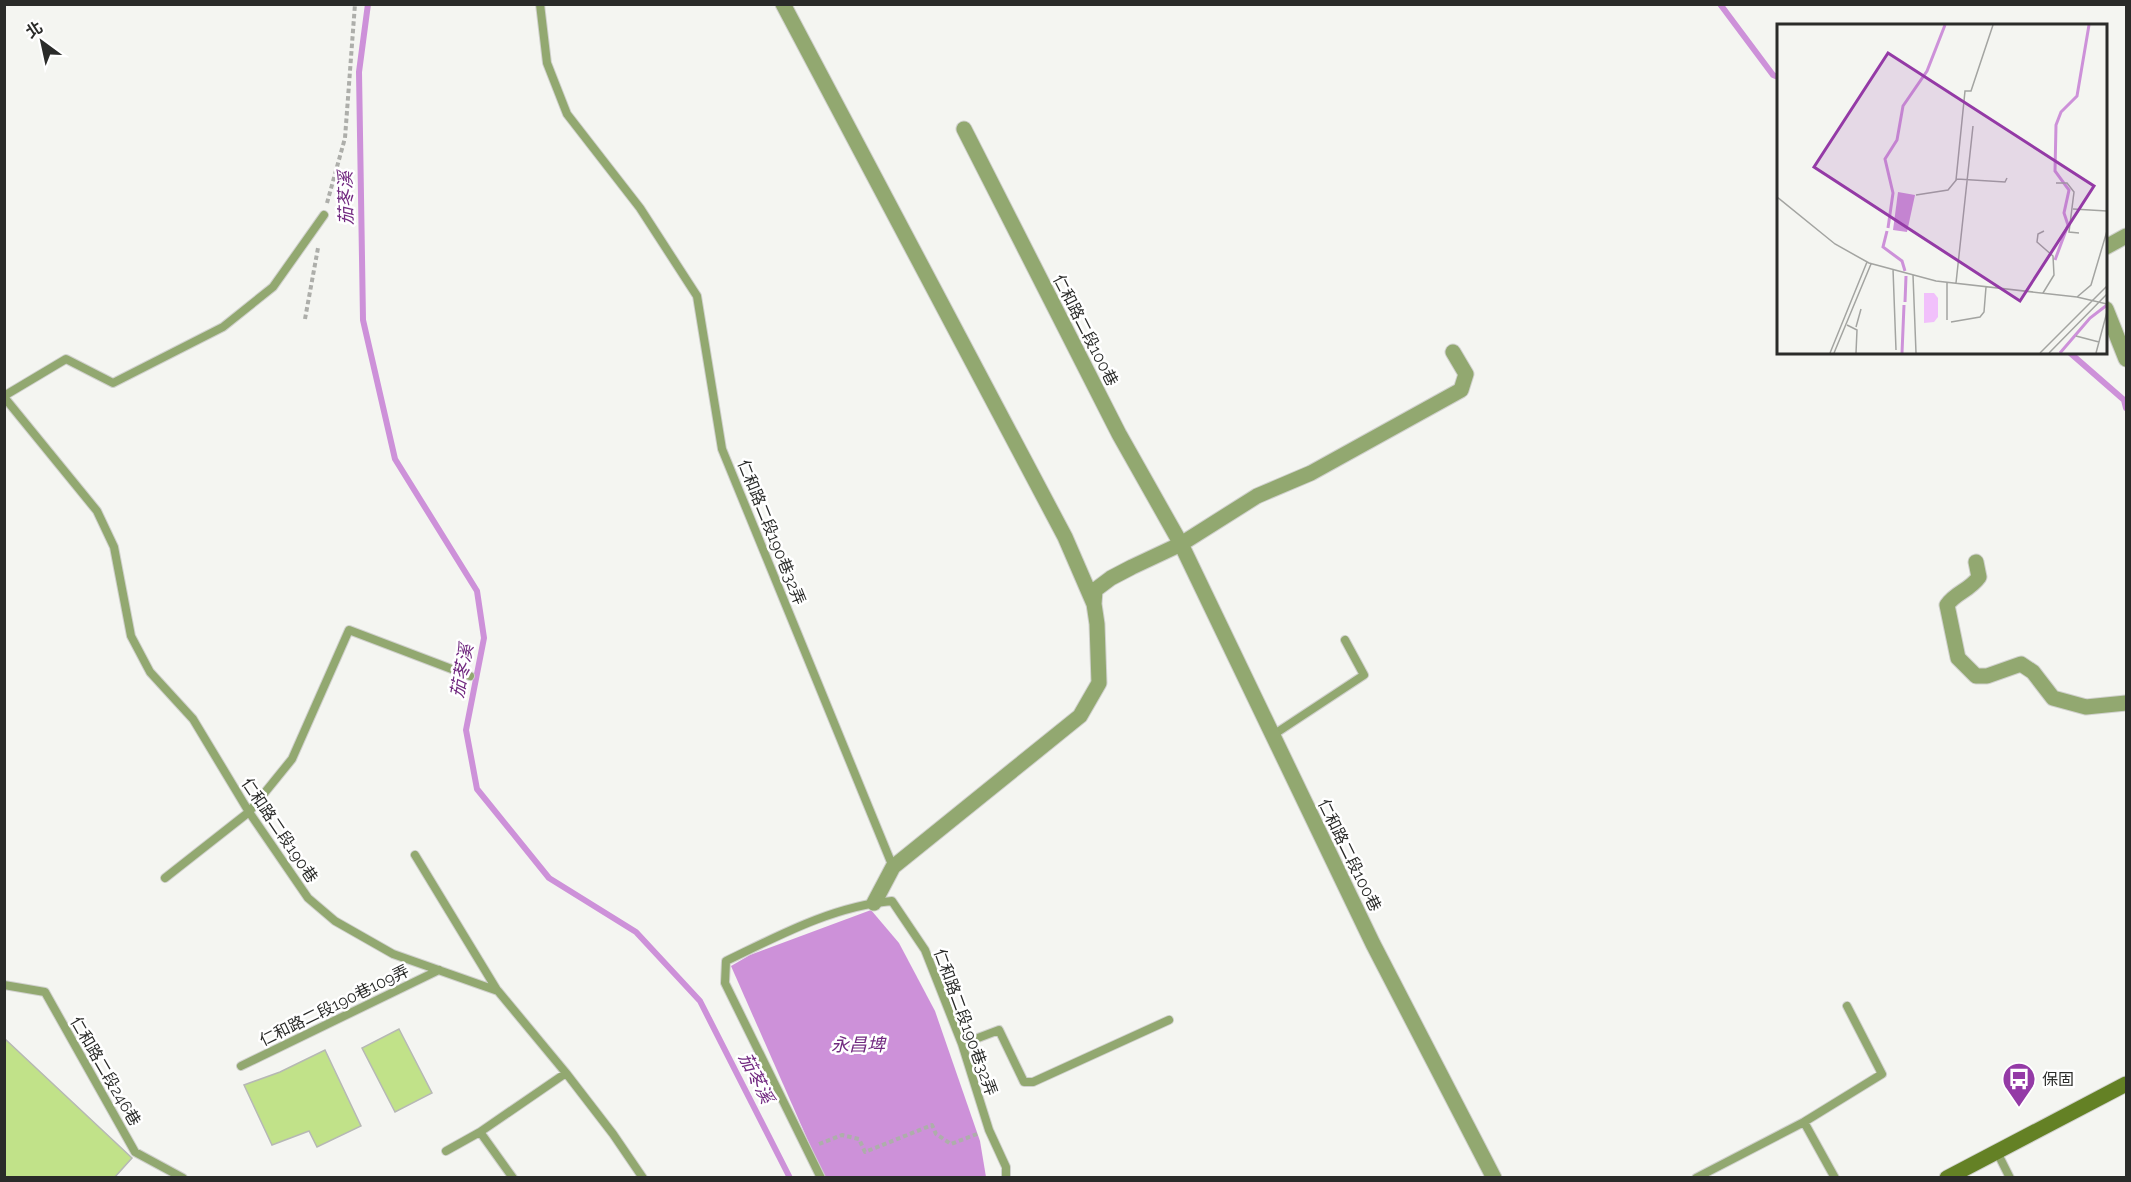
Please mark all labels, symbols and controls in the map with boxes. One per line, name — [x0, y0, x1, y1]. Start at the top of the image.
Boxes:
north arrow — [12, 12, 72, 72]
text: 北 — [22, 18, 46, 42]
inset map — [1777, 24, 2107, 354]
water label: 茄苳溪 — [334, 168, 356, 225]
street label: 仁和路二段100巷 — [1049, 271, 1122, 389]
street label: 仁和路二段190巷32弄 — [734, 457, 809, 608]
water label: 茄苳溪 — [446, 639, 478, 699]
street label: 仁和路二段190巷 — [238, 774, 322, 886]
street label: 仁和路二段100巷 — [1314, 796, 1385, 914]
street label: 仁和路二段190巷32弄 — [930, 946, 1001, 1098]
street label: 仁和路二段190巷109弄 — [256, 961, 412, 1050]
street label: 仁和路二段246巷 — [67, 1013, 144, 1129]
water label: 永昌埤 — [831, 1034, 887, 1055]
water label: 茄苳溪 — [735, 1049, 779, 1109]
bus stop icon: 保固 — [2001, 1061, 2037, 1108]
place label: 保固 — [2042, 1070, 2074, 1089]

